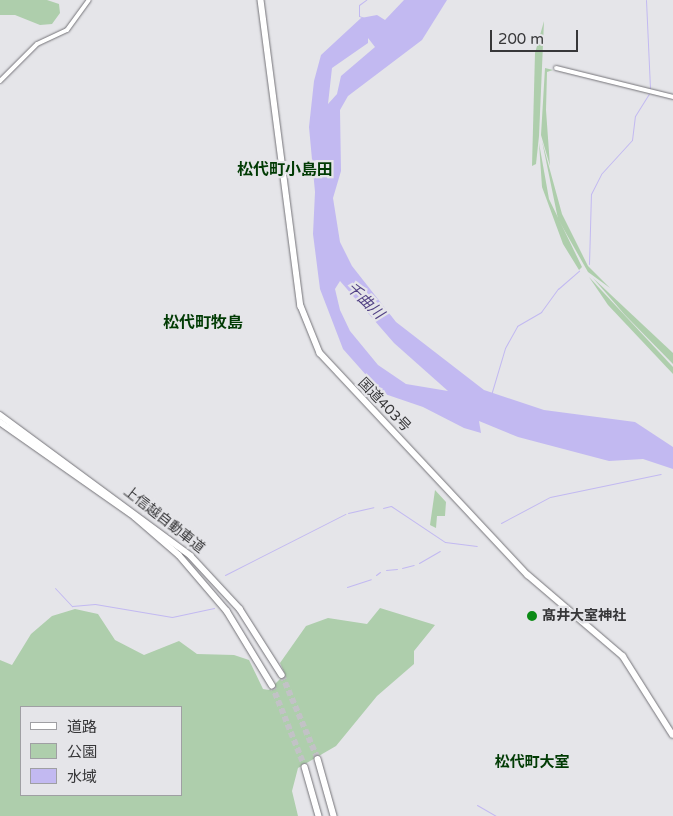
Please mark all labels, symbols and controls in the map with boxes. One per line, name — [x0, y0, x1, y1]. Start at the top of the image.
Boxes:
scale bar — [493, 20, 580, 52]
text: 200 m — [498, 30, 544, 48]
district label: 松代町小島田 — [237, 160, 333, 180]
water label: 千曲川 — [343, 279, 387, 323]
district label: 松代町牧島 — [163, 313, 243, 333]
street label: 国道403号 — [354, 375, 414, 435]
street label: 上信越自動車道 — [120, 483, 208, 557]
place label: 髙井大室神社 — [542, 608, 626, 624]
marker: 髙井大室神社 — [526, 610, 538, 622]
legend — [20, 706, 182, 796]
text: 道路 — [67, 718, 97, 736]
text: 公園 — [67, 743, 97, 761]
district label: 松代町大室 — [495, 754, 569, 772]
text: 水域 — [67, 768, 97, 786]

